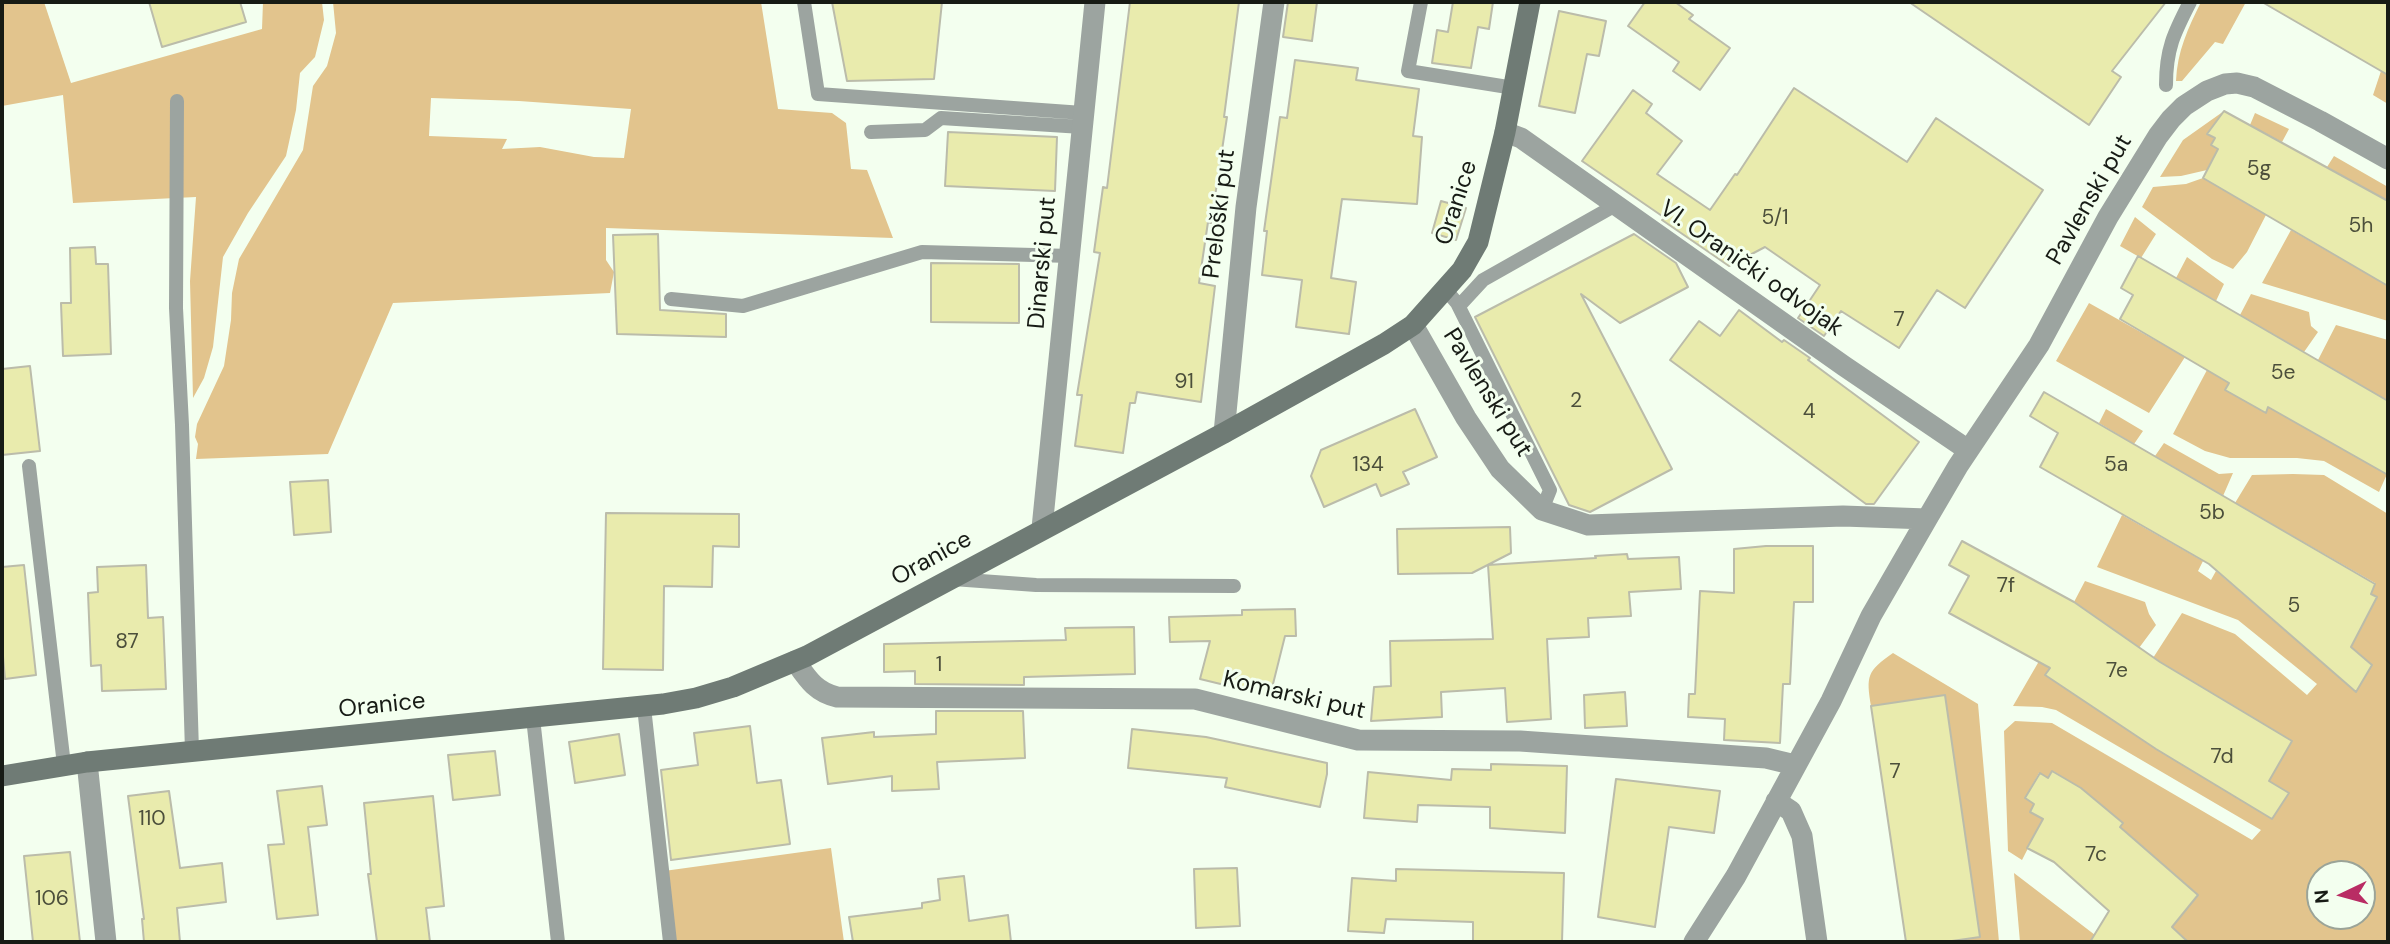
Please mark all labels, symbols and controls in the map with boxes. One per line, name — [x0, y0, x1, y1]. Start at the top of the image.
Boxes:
street label: Pavlenski put — [2041, 130, 2139, 270]
street label: Preloški put — [1198, 148, 1242, 280]
house number: 5g — [2247, 156, 2271, 182]
street label: Oranice — [1430, 157, 1484, 249]
street label: VI. Oranički odvojak — [1654, 195, 1848, 343]
street label: Dinarski put — [1023, 196, 1063, 330]
house number: 5/1 — [1762, 205, 1788, 231]
house number: 5h — [2349, 213, 2373, 239]
house number: 7 — [1893, 307, 1905, 333]
street label: Pavlenski put — [1436, 324, 1538, 462]
house number: 5e — [2271, 360, 2295, 386]
house number: 91 — [1174, 369, 1194, 395]
house number: 2 — [1570, 388, 1582, 414]
house number: 4 — [1803, 399, 1815, 425]
house number: 134 — [1352, 452, 1384, 478]
house number: 5a — [2104, 452, 2128, 478]
house number: 5b — [2199, 500, 2225, 526]
street label: Oranice — [887, 525, 977, 593]
house number: 7f — [1997, 573, 2015, 599]
house number: 5 — [2288, 593, 2300, 619]
house number: 87 — [115, 629, 139, 655]
house number: 1 — [936, 652, 942, 678]
house number: 7e — [2106, 658, 2128, 684]
street label: Komarski put — [1220, 666, 1368, 726]
street label: Oranice — [337, 687, 427, 725]
house number: 7d — [2210, 744, 2234, 770]
house number: 7 — [1889, 759, 1901, 785]
house number: 110 — [138, 806, 166, 832]
house number: 7c — [2085, 842, 2107, 868]
north arrow — [2306, 860, 2376, 930]
house number: 106 — [35, 886, 69, 912]
text: N — [2309, 889, 2335, 905]

